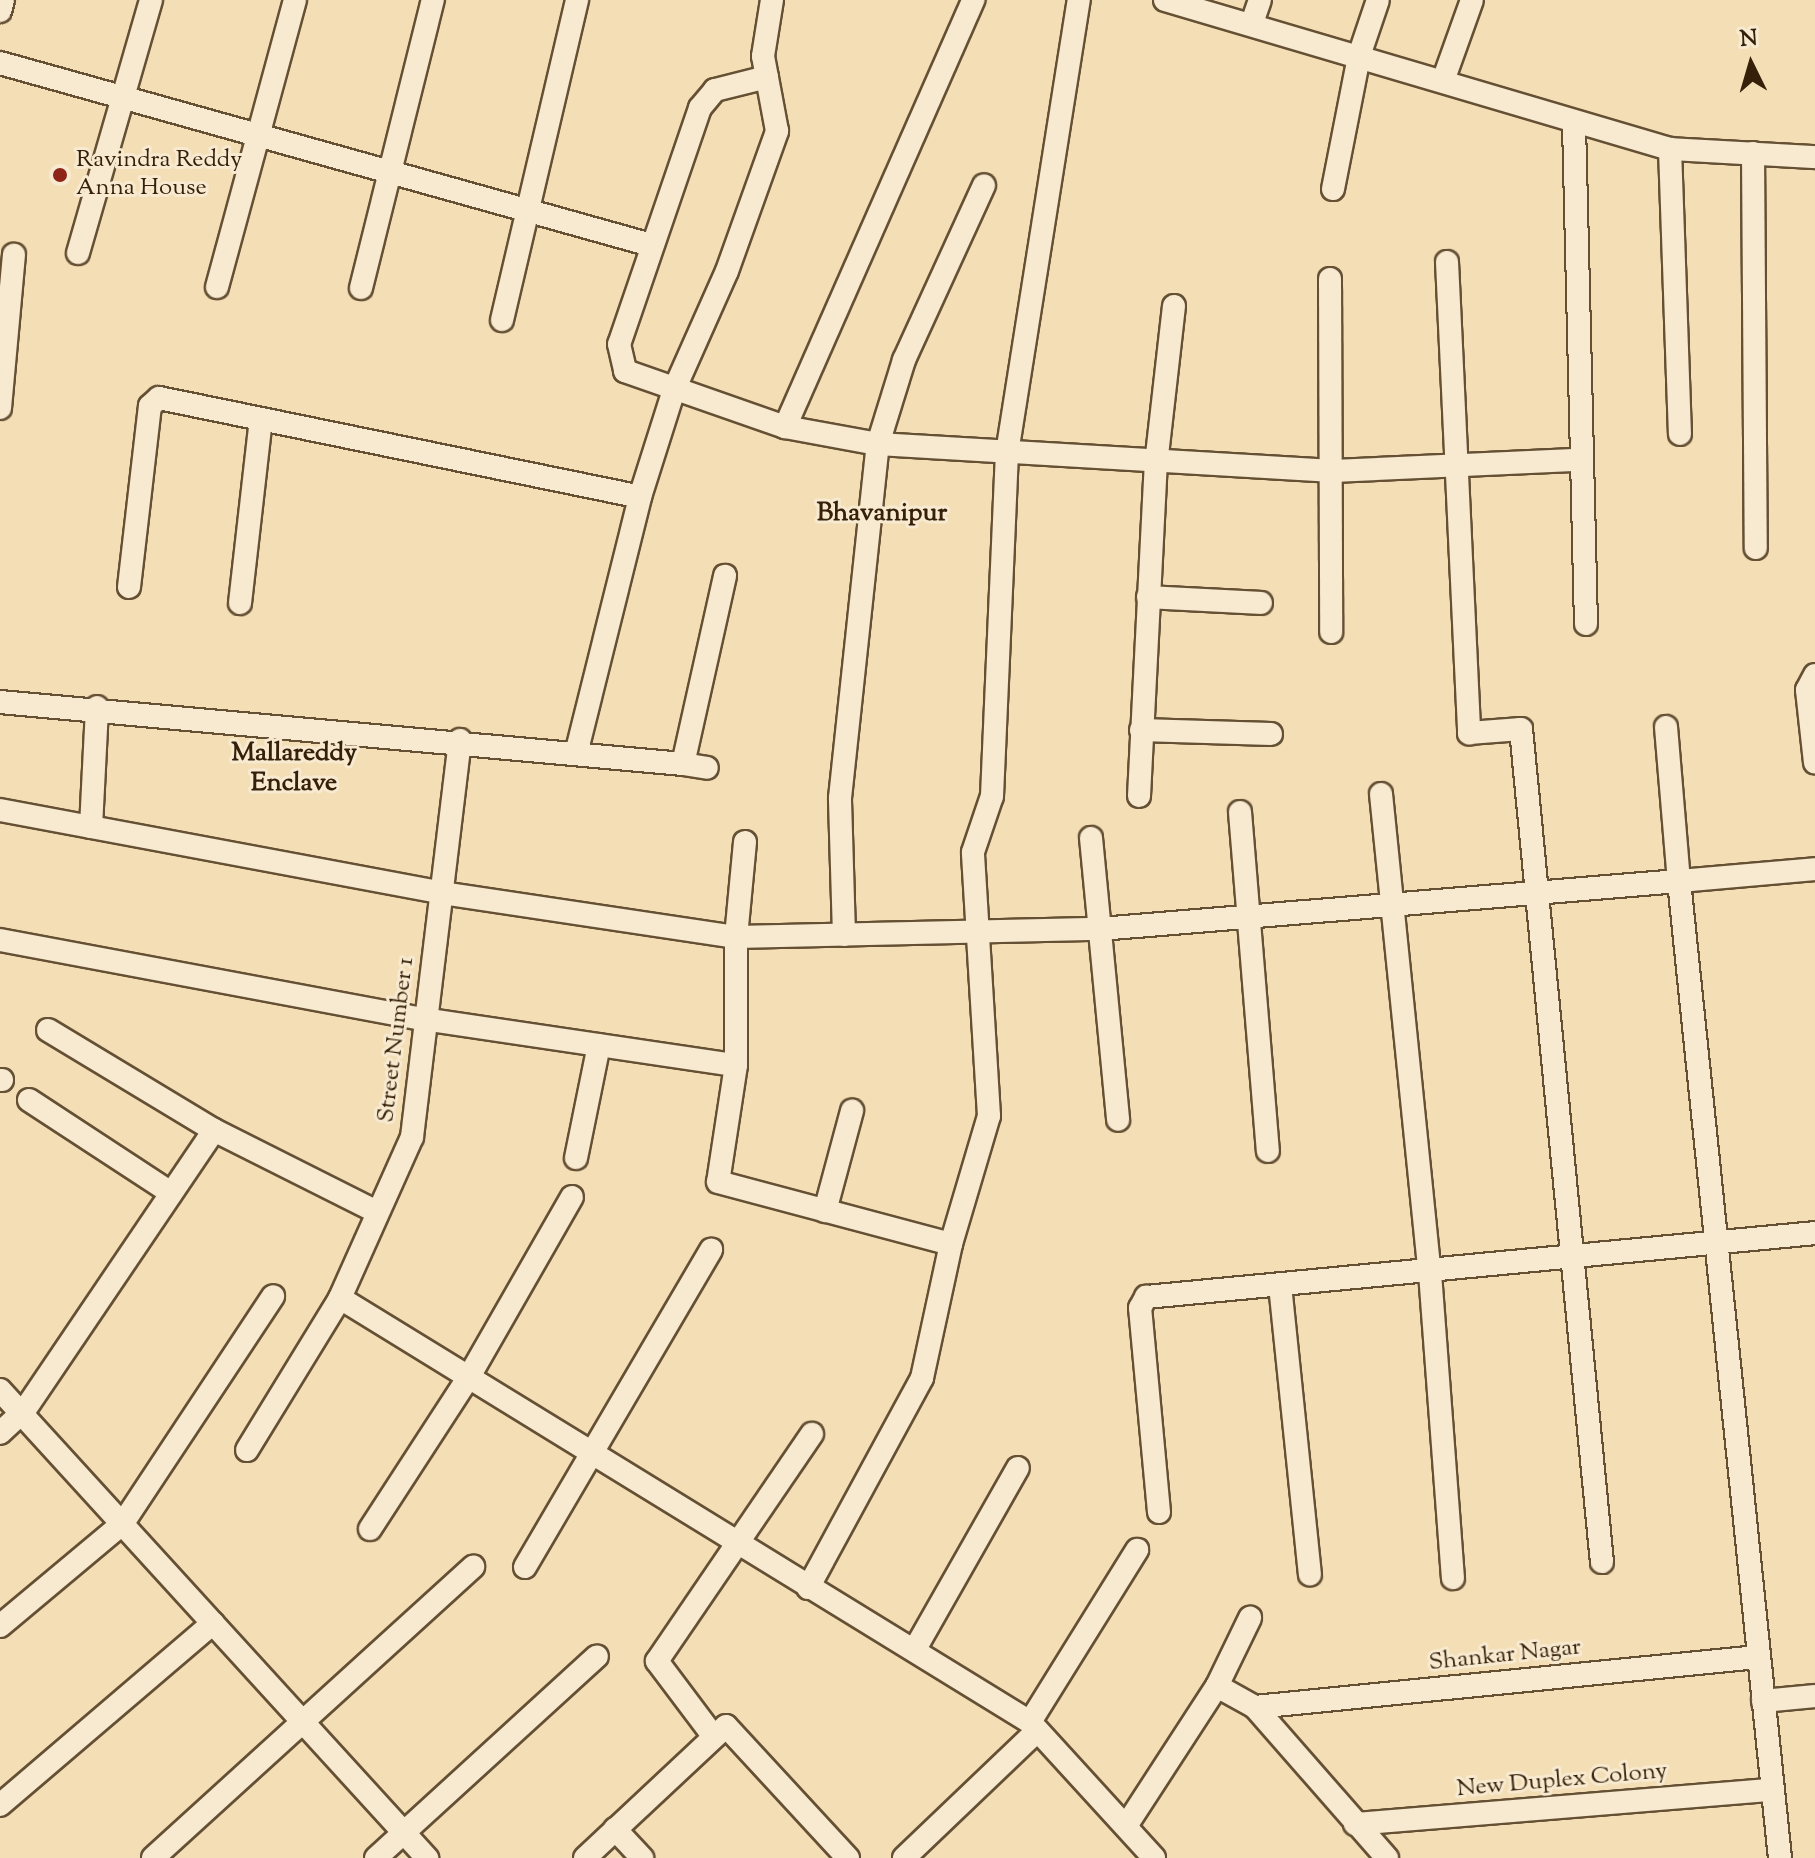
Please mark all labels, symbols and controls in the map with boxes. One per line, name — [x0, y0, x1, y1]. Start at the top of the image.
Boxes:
text: N — [1739, 23, 1759, 57]
north arrow — [1711, 24, 1791, 104]
place label: Ravindra Reddy Anna House — [76, 147, 242, 203]
marker: Ravindra Reddy Anna House — [51, 166, 69, 184]
district label: Bhavanipur — [817, 498, 947, 530]
district label: Mallareddy Enclave — [231, 738, 357, 800]
street label: Street Number 1 — [373, 956, 421, 1124]
street label: Shankar Nagar — [1428, 1634, 1582, 1678]
street label: New Duplex Colony — [1456, 1757, 1668, 1805]

